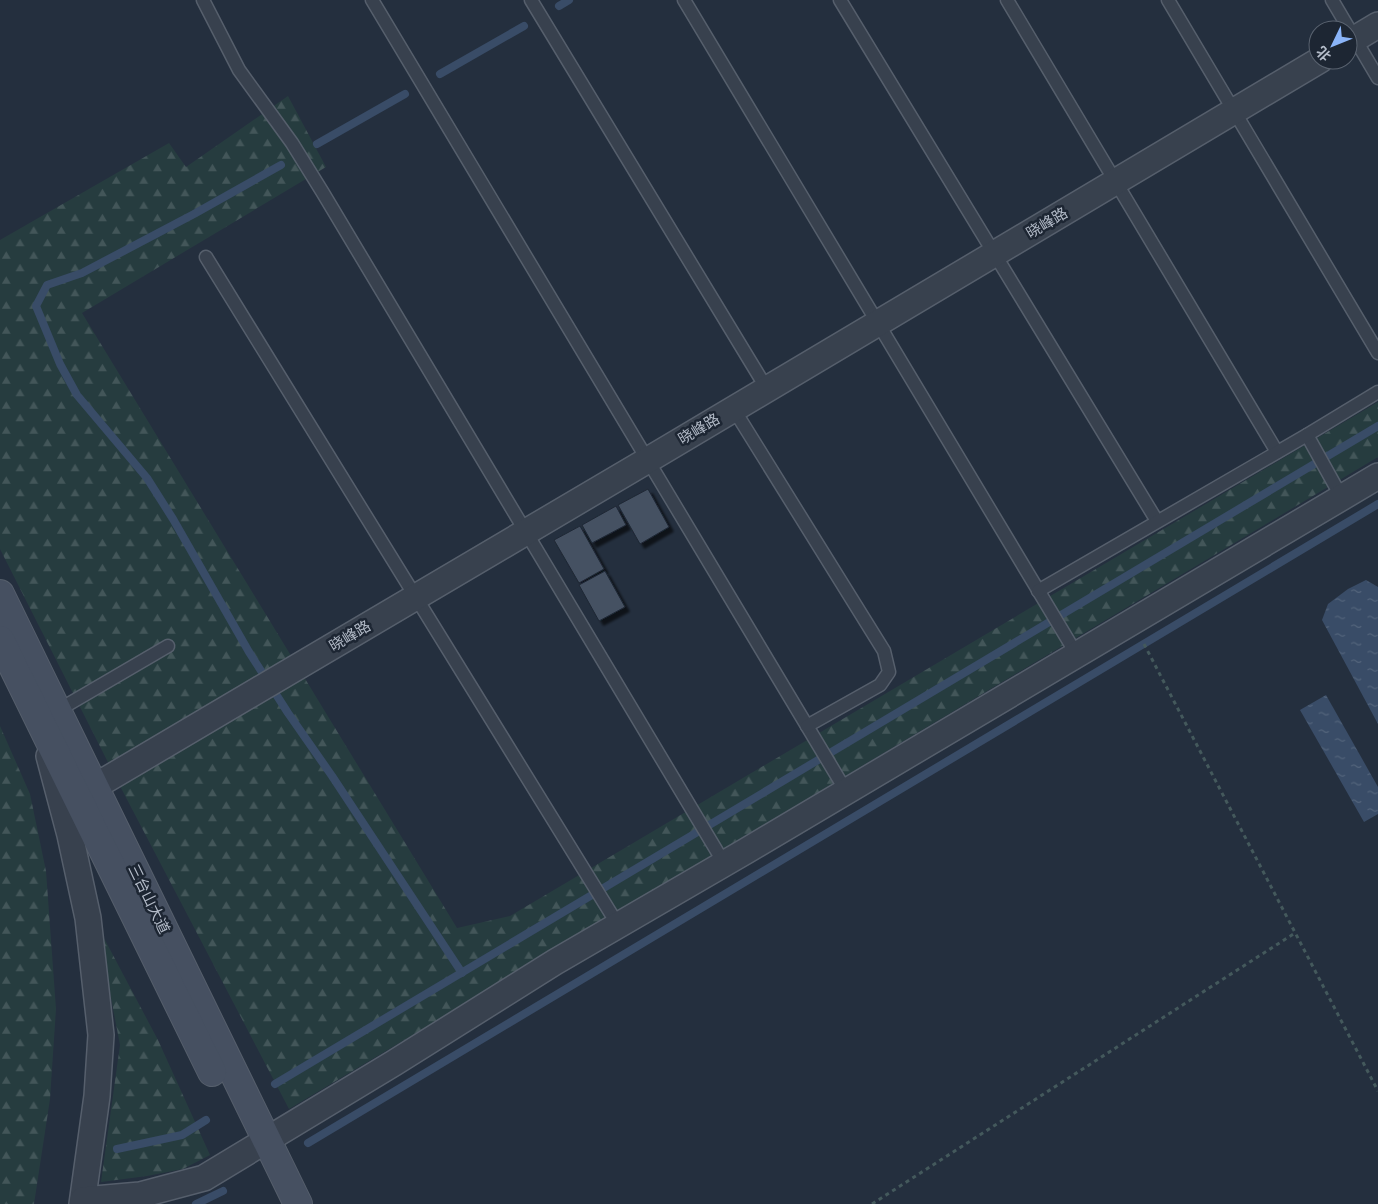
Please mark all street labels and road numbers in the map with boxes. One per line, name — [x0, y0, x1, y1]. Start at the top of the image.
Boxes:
street label: 晓峰路 — [1023, 203, 1071, 242]
street label: 晓峰路 — [675, 409, 723, 448]
street label: 晓峰路 — [326, 616, 374, 655]
street label: 三台山大道 — [124, 861, 174, 937]

